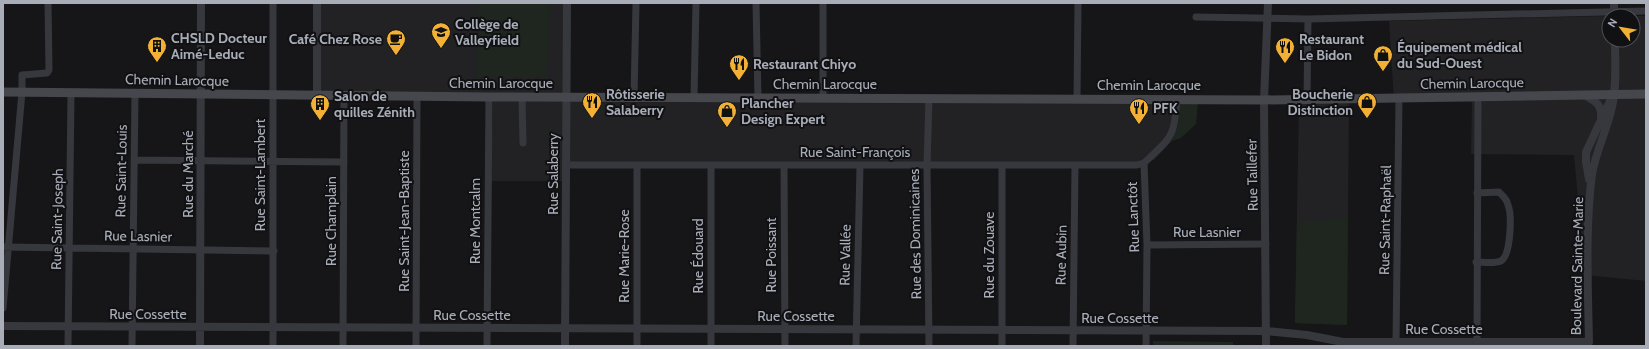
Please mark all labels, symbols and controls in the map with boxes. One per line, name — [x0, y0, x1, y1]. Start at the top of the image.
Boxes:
north arrow — [1601, 8, 1641, 48]
place label: Collège de Valleyfield — [455, 15, 519, 49]
text: N — [1604, 16, 1620, 30]
school or university icon: Collège de Valleyfield — [430, 21, 452, 49]
cafe icon: Café Chez Rose — [385, 28, 407, 56]
place label: CHSLD Docteur Aimé-Leduc — [171, 29, 267, 63]
place label: Café Chez Rose — [289, 30, 382, 48]
place label: Restaurant Le Bidon — [1299, 30, 1364, 64]
building icon: CHSLD Docteur Aimé-Leduc — [146, 35, 168, 63]
restaurant icon: Restaurant Le Bidon — [1274, 36, 1296, 64]
place label: Équipement médical du Sud-Ouest — [1397, 38, 1522, 72]
shop icon: Équipement médical du Sud-Ouest — [1372, 44, 1394, 72]
restaurant icon: Restaurant Chiyo — [728, 53, 750, 81]
place label: Restaurant Chiyo — [753, 55, 856, 73]
street label: Chemin Larocque — [125, 70, 229, 90]
street label: Chemin Larocque — [1420, 73, 1524, 93]
street label: Chemin Larocque — [449, 74, 553, 92]
street label: Chemin Larocque — [773, 75, 877, 93]
street label: Chemin Larocque — [1097, 76, 1201, 94]
place label: Rôtisserie Salaberry — [606, 85, 665, 119]
place label: Boucherie Distinction — [1288, 85, 1353, 119]
place label: Salon de quilles Zénith — [334, 87, 415, 121]
restaurant icon: Rôtisserie Salaberry — [581, 91, 603, 119]
shop icon: Boucherie Distinction — [1356, 91, 1378, 119]
building icon: Salon de quilles Zénith — [309, 93, 331, 121]
place label: Plancher Design Expert — [741, 94, 825, 128]
restaurant icon: PFK — [1128, 97, 1150, 125]
place label: PFK — [1153, 99, 1178, 117]
shop icon: Plancher Design Expert — [716, 100, 738, 128]
street label: Rue Saint-Lambert — [251, 119, 269, 231]
street label: Rue Saint-Louis — [111, 124, 131, 218]
street label: Rue du Marché — [179, 130, 197, 218]
street label: Rue Salaberry — [544, 133, 562, 215]
street label: Rue Taillefer — [1242, 138, 1262, 211]
street label: Rue Saint-François — [800, 143, 910, 161]
street label: Rue Saint-Jean-Baptiste — [395, 150, 413, 292]
street label: Rue Saint-Raphaël — [1375, 164, 1395, 275]
street label: Rue Saint-Joseph — [47, 168, 67, 270]
street label: Rue des Dominicaines — [905, 168, 925, 299]
street label: Rue Champlain — [322, 176, 340, 266]
street label: Rue Montcalm — [466, 178, 484, 264]
street label: Rue Lanctôt — [1123, 181, 1143, 253]
street label: Boulevard Sainte-Marie — [1567, 197, 1587, 335]
street label: Rue Marie-Rose — [615, 209, 633, 303]
street label: Rue du Zouave — [980, 212, 998, 298]
street label: Rue Poissant — [762, 217, 780, 293]
street label: Rue Édouard — [689, 219, 707, 294]
street label: Rue Lasnier — [1173, 223, 1241, 241]
street label: Rue Vallée — [835, 224, 855, 286]
street label: Rue Aubin — [1051, 225, 1071, 285]
street label: Rue Lasnier — [104, 226, 173, 246]
street label: Rue Cossette — [109, 305, 187, 323]
street label: Rue Cossette — [433, 306, 511, 324]
street label: Rue Cossette — [757, 307, 835, 325]
street label: Rue Cossette — [1081, 309, 1159, 327]
street label: Rue Cossette — [1405, 320, 1483, 338]

